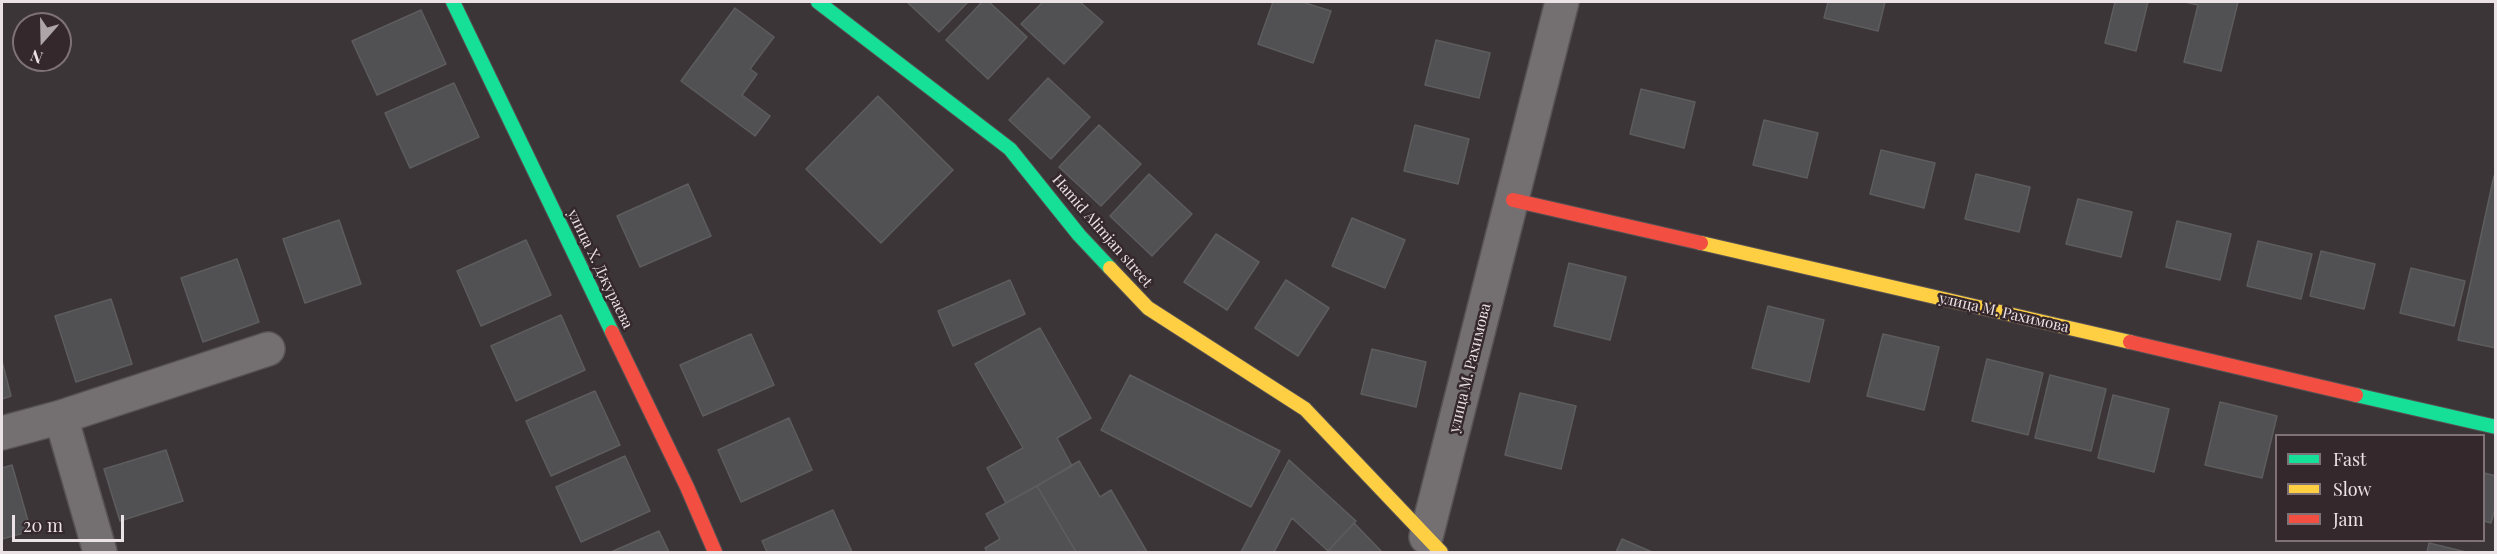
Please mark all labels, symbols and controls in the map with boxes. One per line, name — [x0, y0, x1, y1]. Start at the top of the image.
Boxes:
north arrow — [12, 12, 72, 72]
text: N — [27, 46, 45, 69]
street label: Hamid Alimjan street — [1048, 171, 1156, 291]
street label: улица Х. Джураева — [563, 206, 637, 332]
street label: улица М. Рахимова — [1937, 289, 2071, 337]
street label: улица М. Рахимова — [1445, 301, 1495, 435]
legend — [2275, 434, 2485, 542]
text: Fast — [2333, 447, 2366, 471]
text: Slow — [2333, 477, 2371, 501]
scale bar — [15, 503, 128, 541]
text: Jam — [2333, 507, 2363, 531]
text: 20 m — [23, 513, 63, 537]

